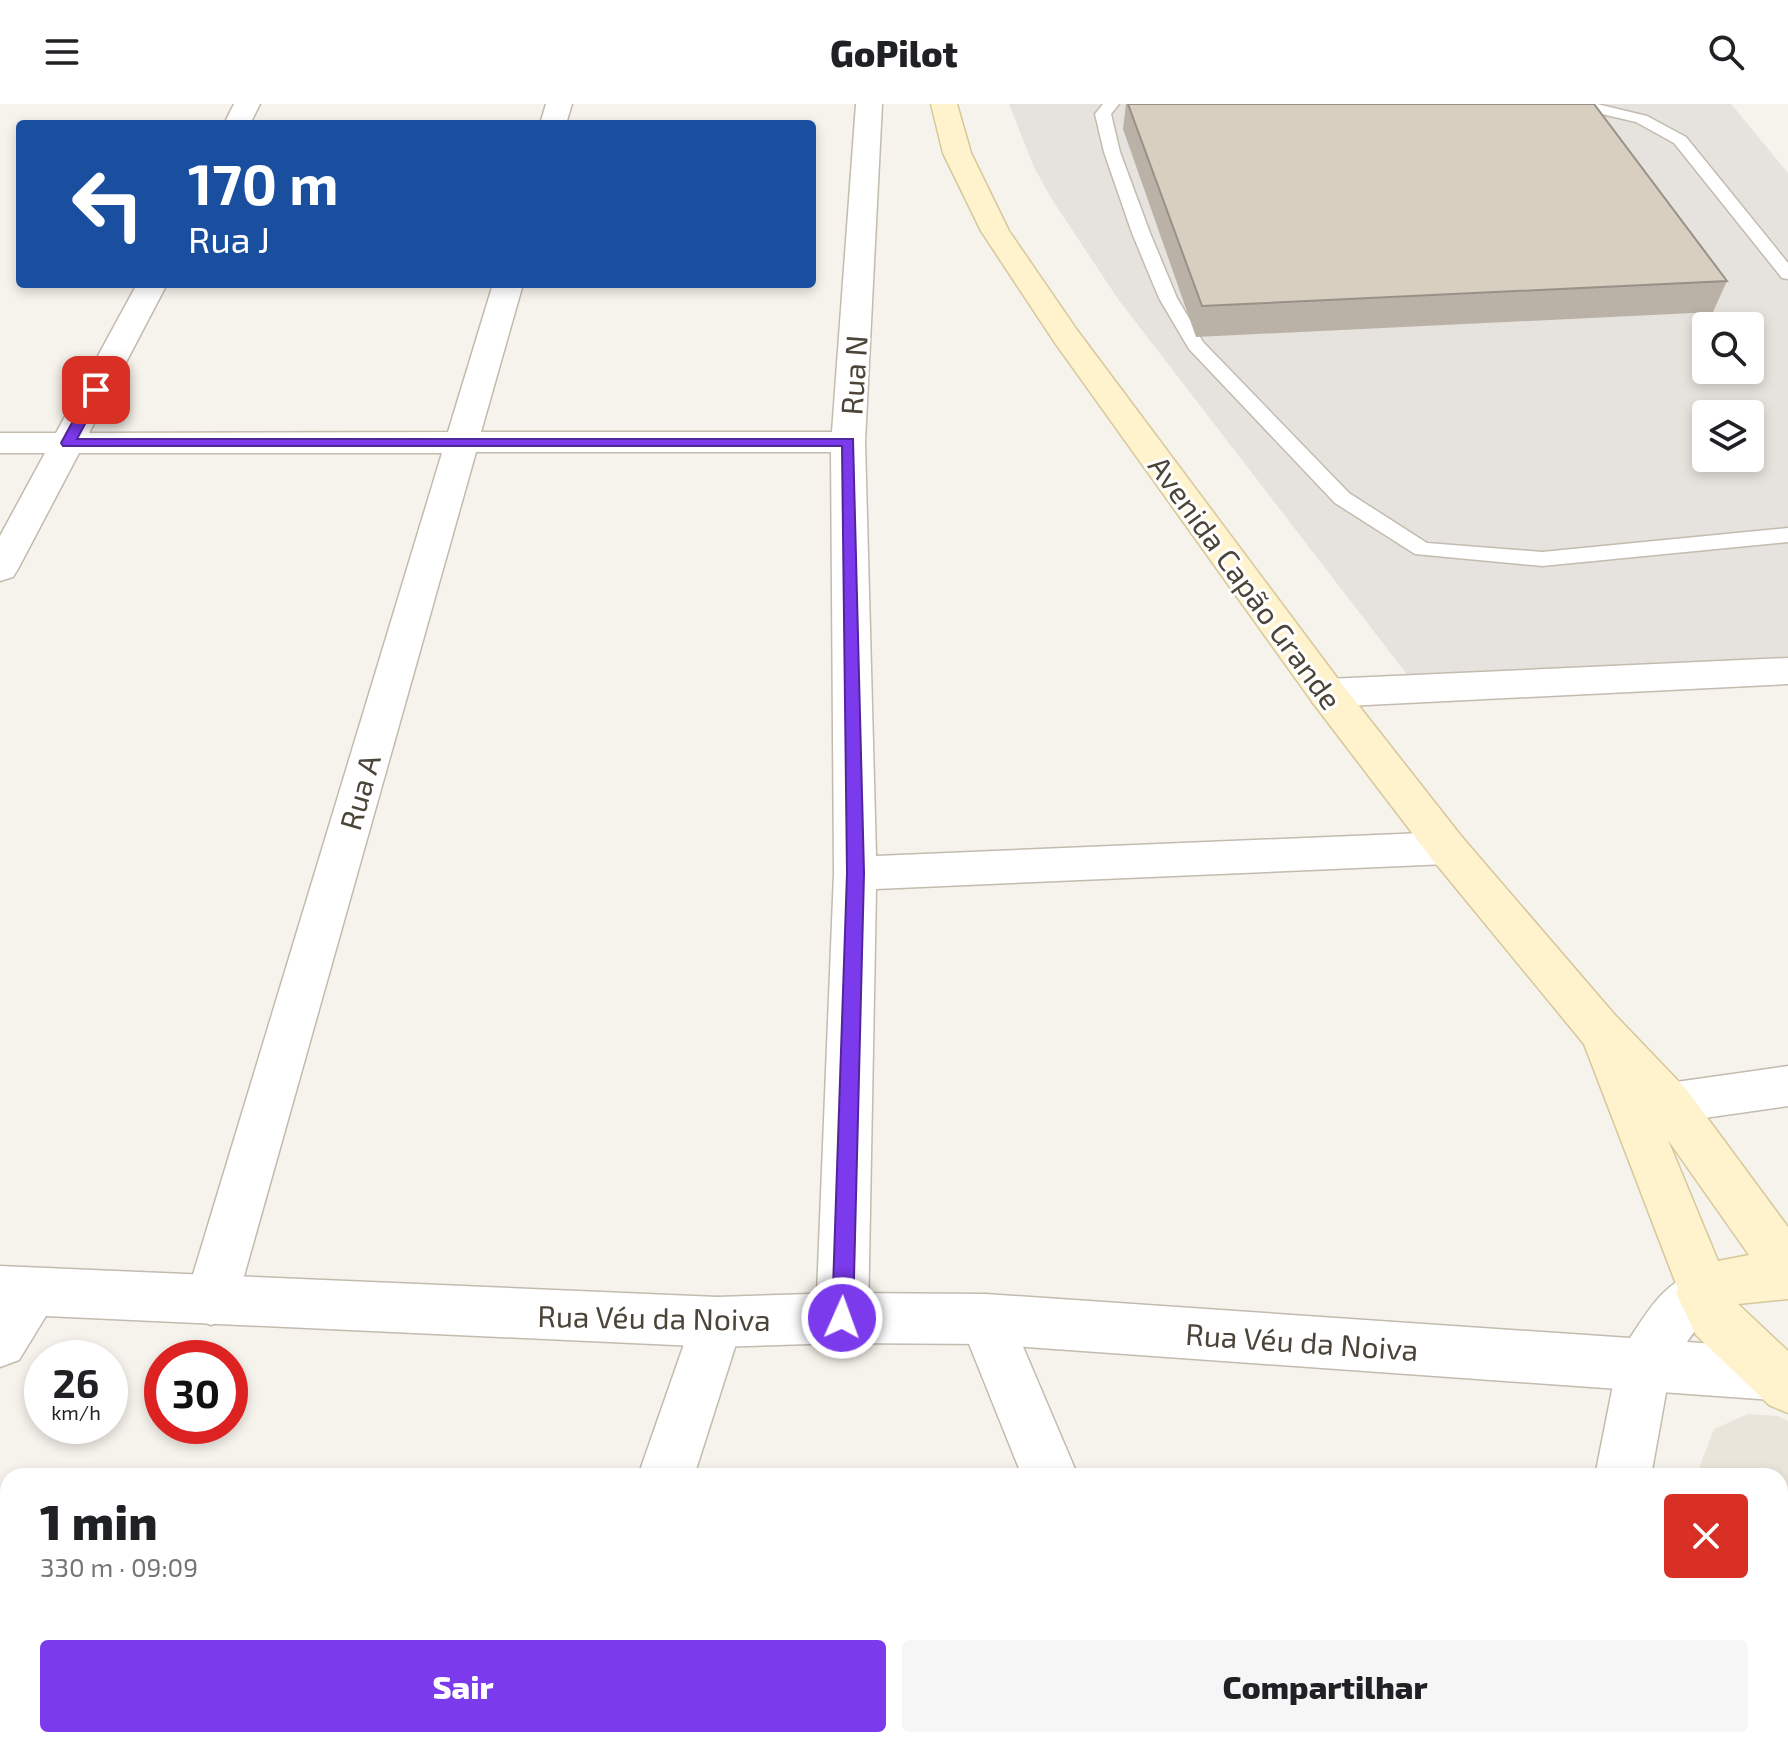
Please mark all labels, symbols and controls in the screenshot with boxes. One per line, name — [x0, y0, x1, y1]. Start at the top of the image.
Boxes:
icon: menu — [40, 30, 84, 74]
icon: search — [1704, 30, 1748, 74]
text: GoPilot — [830, 31, 958, 74]
text: 170 m — [188, 149, 339, 216]
icon: left — [56, 152, 160, 256]
text: Rua J — [188, 217, 270, 260]
map controls — [1692, 312, 1764, 472]
button: search — [1692, 312, 1764, 384]
street label: Rua N — [832, 334, 874, 416]
pin — [62, 356, 130, 424]
icon: arrive — [74, 368, 118, 412]
button: layers — [1692, 400, 1764, 472]
street label: Avenida Capão Grande — [1142, 448, 1350, 716]
street label: Rua A — [331, 750, 387, 834]
position arrow — [800, 1276, 884, 1360]
street label: Rua Véu da Noiva — [537, 1297, 771, 1337]
street label: Rua Véu da Noiva — [1184, 1315, 1420, 1367]
speed limit sign: 30 — [144, 1340, 248, 1444]
text: 26 — [53, 1358, 99, 1406]
text: km/h — [51, 1400, 101, 1424]
text: 1 min — [40, 1492, 158, 1550]
button: close — [1664, 1494, 1748, 1578]
text: 330 m · 09:09 — [40, 1551, 198, 1582]
button: Sair — [40, 1640, 886, 1732]
button: Compartilhar — [902, 1640, 1748, 1732]

